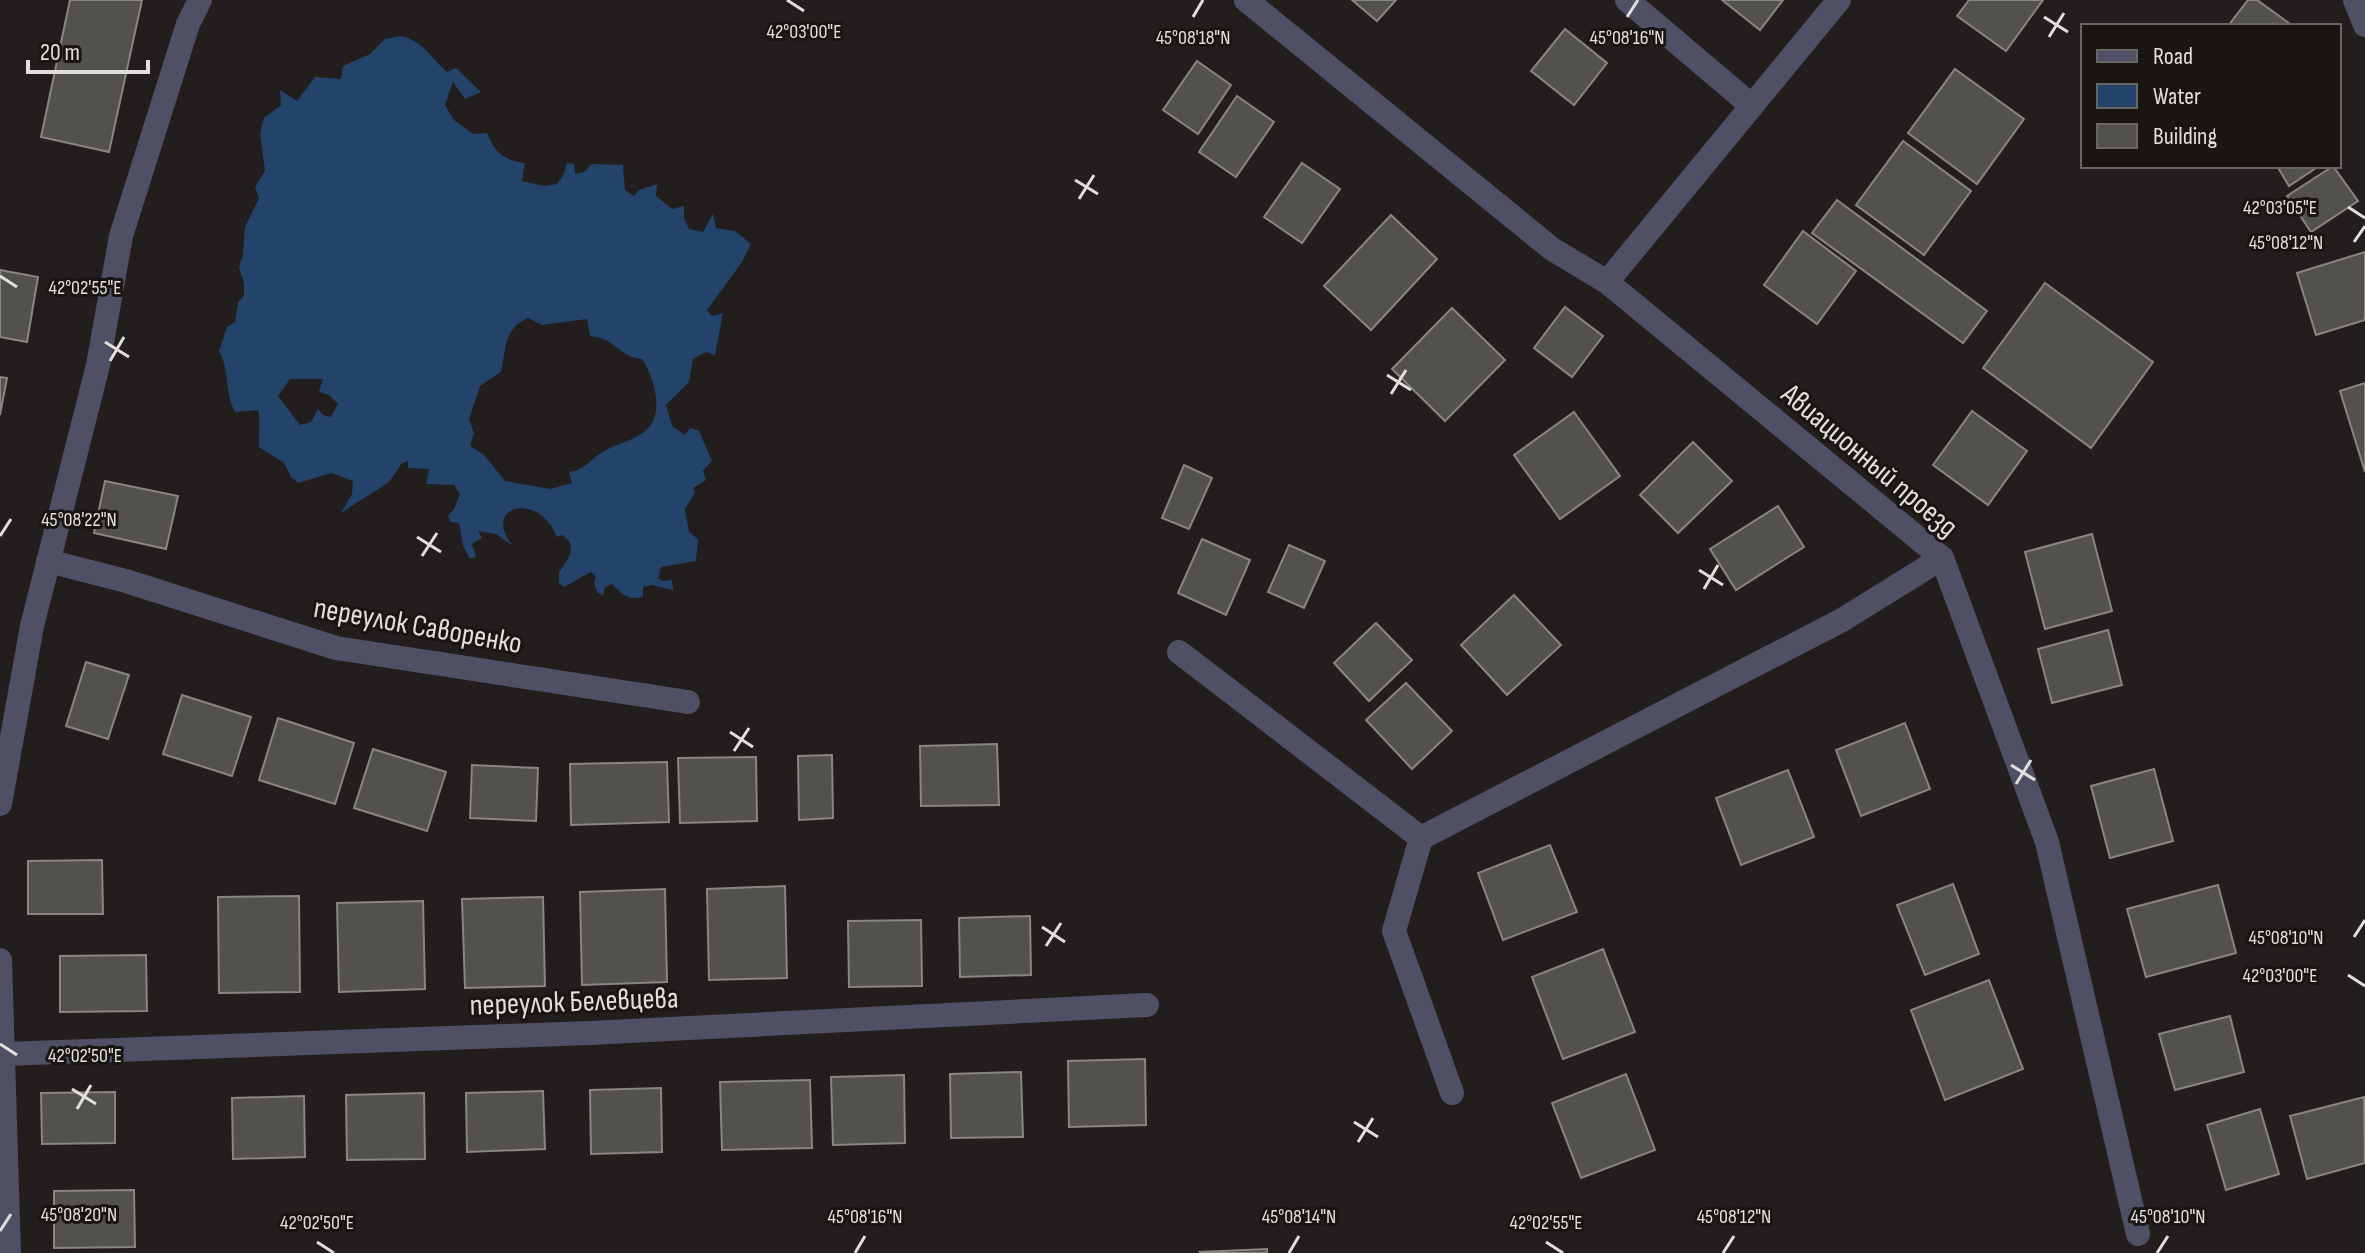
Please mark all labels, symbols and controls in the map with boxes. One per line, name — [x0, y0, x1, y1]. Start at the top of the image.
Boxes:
text: 42°03'00"E — [767, 20, 841, 44]
scale bar — [28, 24, 148, 74]
legend — [2081, 24, 2341, 168]
text: 45°08'18"N — [1156, 26, 1230, 50]
text: 45°08'16"N — [1590, 26, 1664, 50]
text: 20 m — [40, 38, 80, 67]
text: Road — [2153, 42, 2193, 71]
text: Water — [2153, 82, 2201, 111]
text: Building — [2153, 122, 2217, 151]
text: 42°03'05"E — [2243, 196, 2317, 220]
text: 45°08'12"N — [2249, 231, 2323, 255]
text: 42°02'55"E — [48, 276, 122, 300]
street label: Авиационный проезд — [1773, 376, 1965, 545]
text: 45°08'22"N — [41, 508, 117, 532]
street label: переулок Саворенко — [311, 590, 525, 662]
text: 45°08'10"N — [2248, 926, 2324, 950]
text: 42°03'00"E — [2243, 964, 2317, 988]
street label: переулок Белевцева — [469, 980, 679, 1024]
text: 42°02'50"E — [48, 1044, 122, 1068]
text: 45°08'20"N — [41, 1203, 117, 1227]
text: 45°08'16"N — [828, 1205, 902, 1229]
text: 45°08'14"N — [1262, 1205, 1336, 1229]
text: 45°08'12"N — [1697, 1205, 1771, 1229]
text: 45°08'10"N — [2130, 1205, 2206, 1229]
text: 42°02'50"E — [280, 1211, 354, 1235]
text: 42°02'55"E — [1509, 1211, 1583, 1235]

